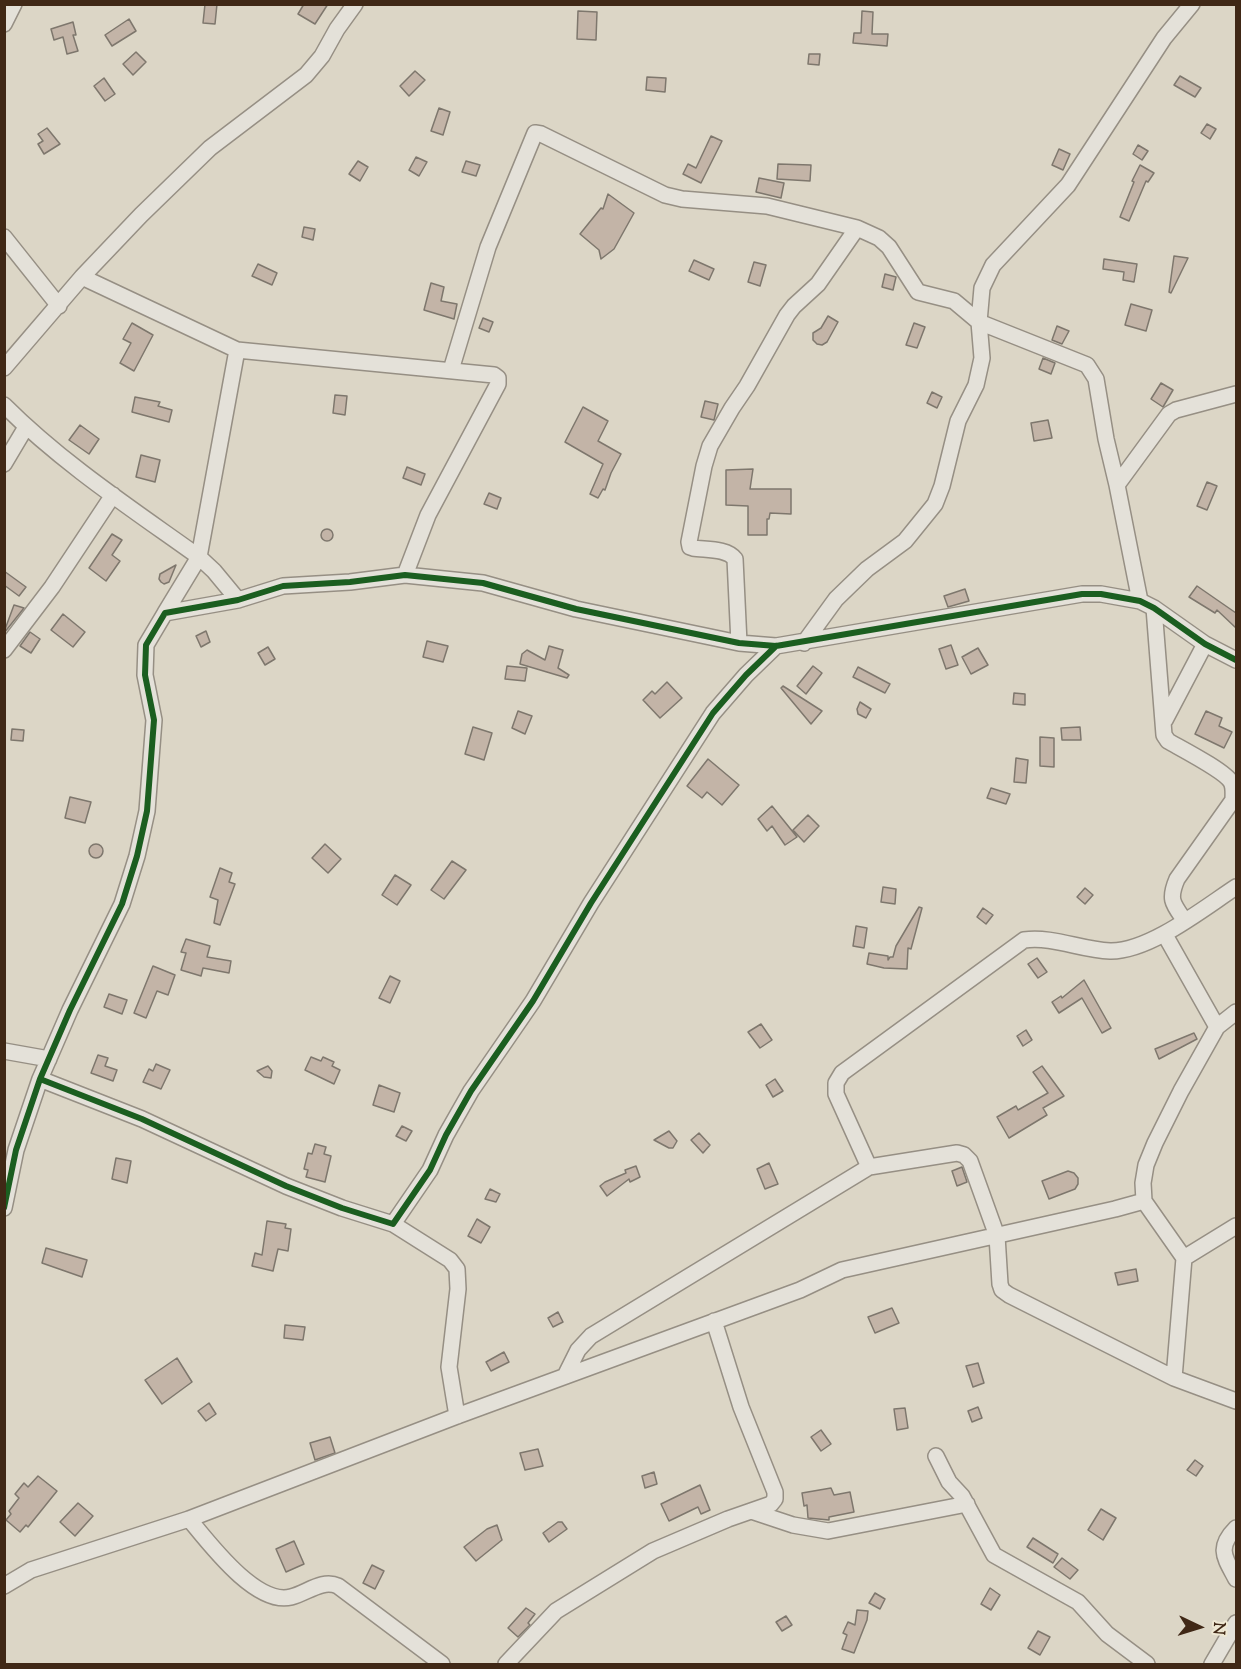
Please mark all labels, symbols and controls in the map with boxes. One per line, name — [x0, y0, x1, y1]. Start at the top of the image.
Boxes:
north arrow — [1169, 1597, 1229, 1657]
text: N — [1206, 1621, 1229, 1635]

